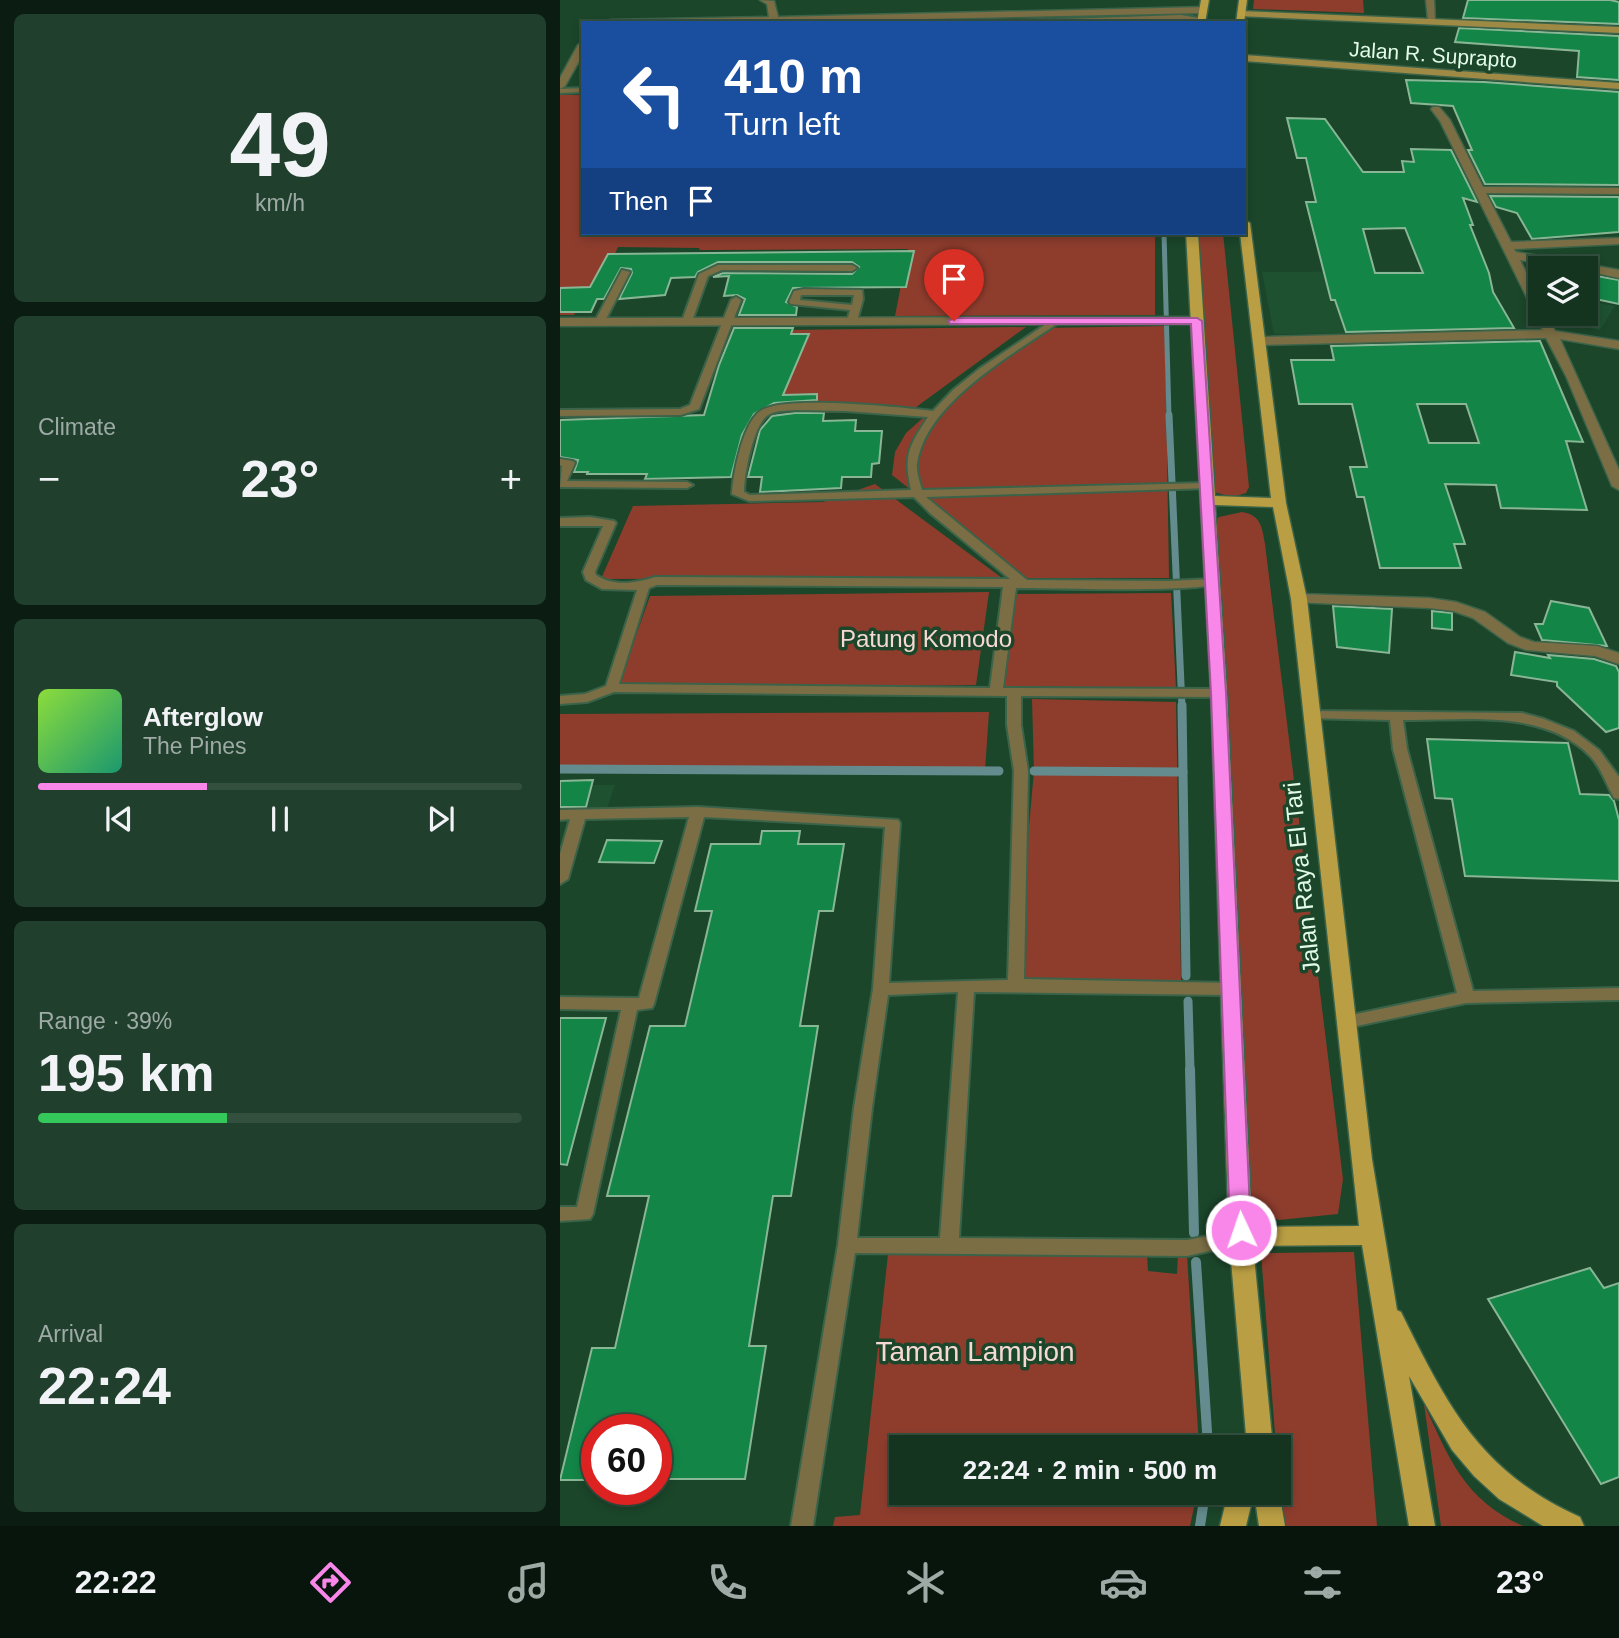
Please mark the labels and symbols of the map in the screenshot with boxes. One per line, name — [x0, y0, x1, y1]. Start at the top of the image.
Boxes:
street label: Jalan R. Suprapto — [1348, 37, 1518, 72]
pin — [924, 249, 984, 321]
park label: Patung Komodo — [840, 625, 1012, 652]
street label: Jalan Raya El Tari — [1278, 781, 1325, 975]
position arrow — [1204, 1193, 1278, 1267]
park label: Taman Lampion — [875, 1336, 1075, 1367]
speed limit sign: 60 — [581, 1414, 672, 1505]

